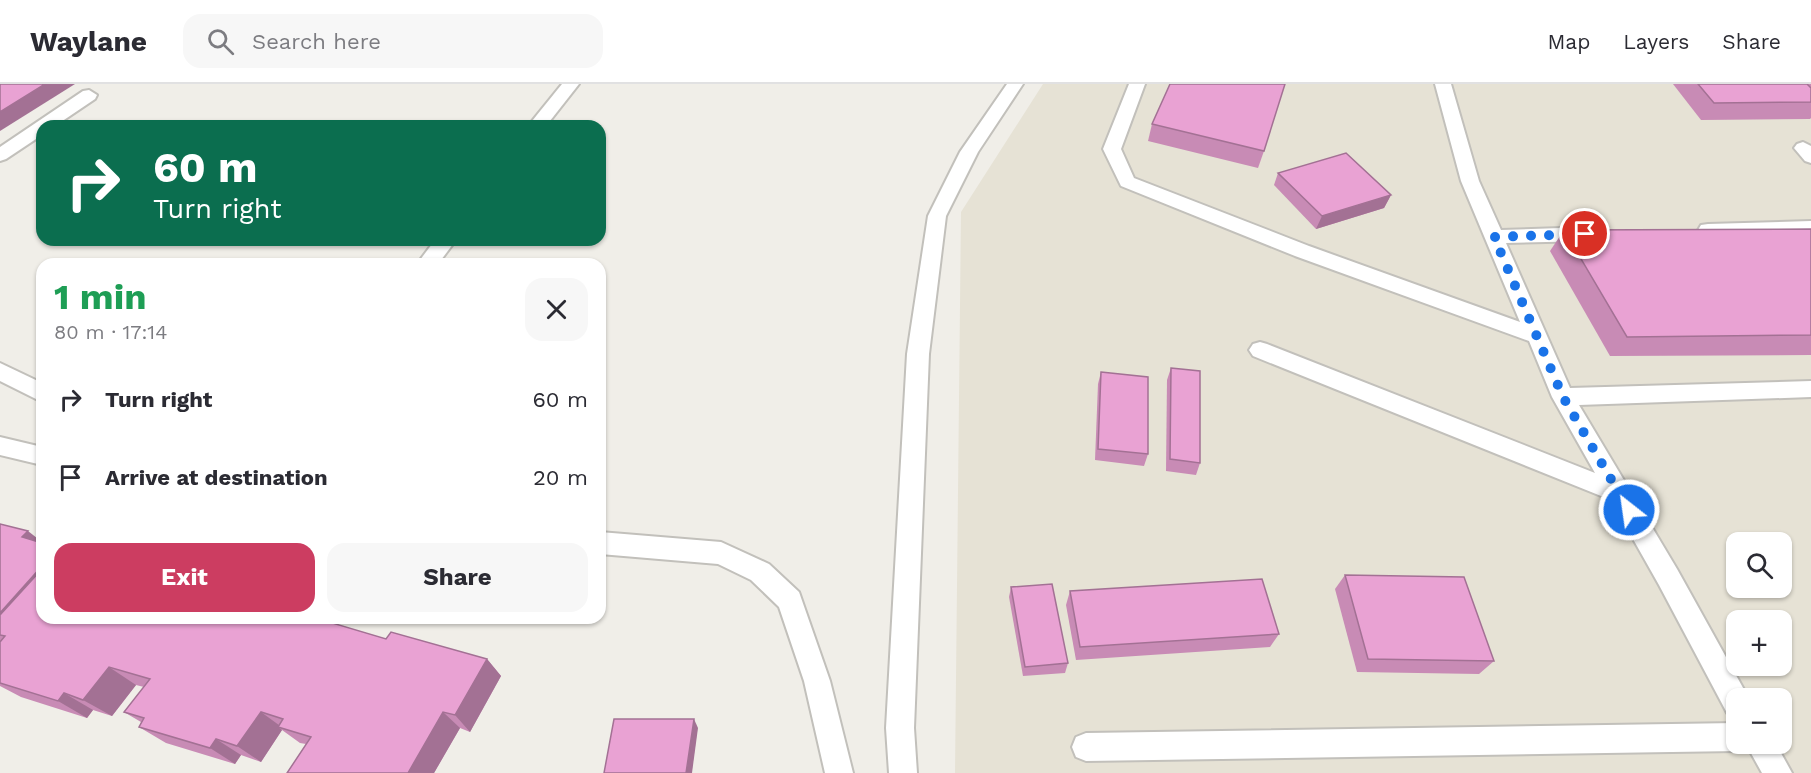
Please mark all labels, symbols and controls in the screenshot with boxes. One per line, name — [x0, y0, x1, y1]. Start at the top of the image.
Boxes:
search box — [183, 14, 603, 68]
text: Waylane — [30, 25, 147, 58]
icon: search — [204, 25, 237, 58]
text: Search here — [252, 29, 381, 54]
text: Map — [1547, 29, 1590, 54]
text: Layers — [1623, 29, 1689, 54]
text: Share — [1722, 29, 1781, 54]
text: 60 m — [153, 143, 257, 192]
icon: right — [54, 144, 132, 222]
text: Turn right — [153, 193, 282, 225]
pin — [1559, 208, 1610, 259]
icon: arrive — [1568, 217, 1601, 250]
text: 1 min — [54, 276, 146, 318]
button: close — [525, 278, 588, 341]
text: 80 m · 17:14 — [54, 320, 167, 344]
icon: right — [54, 383, 87, 416]
text: Turn right — [105, 387, 212, 412]
text: 60 m — [532, 387, 588, 412]
icon: arrive — [54, 461, 87, 494]
text: Arrive at destination — [105, 465, 328, 490]
text: 20 m — [533, 465, 588, 490]
position arrow — [1597, 478, 1661, 542]
map controls — [1726, 532, 1792, 754]
button: search — [1726, 532, 1792, 598]
button: Exit — [54, 543, 315, 612]
button: Share — [327, 543, 588, 612]
button: + — [1726, 610, 1792, 676]
button: − — [1726, 688, 1792, 754]

